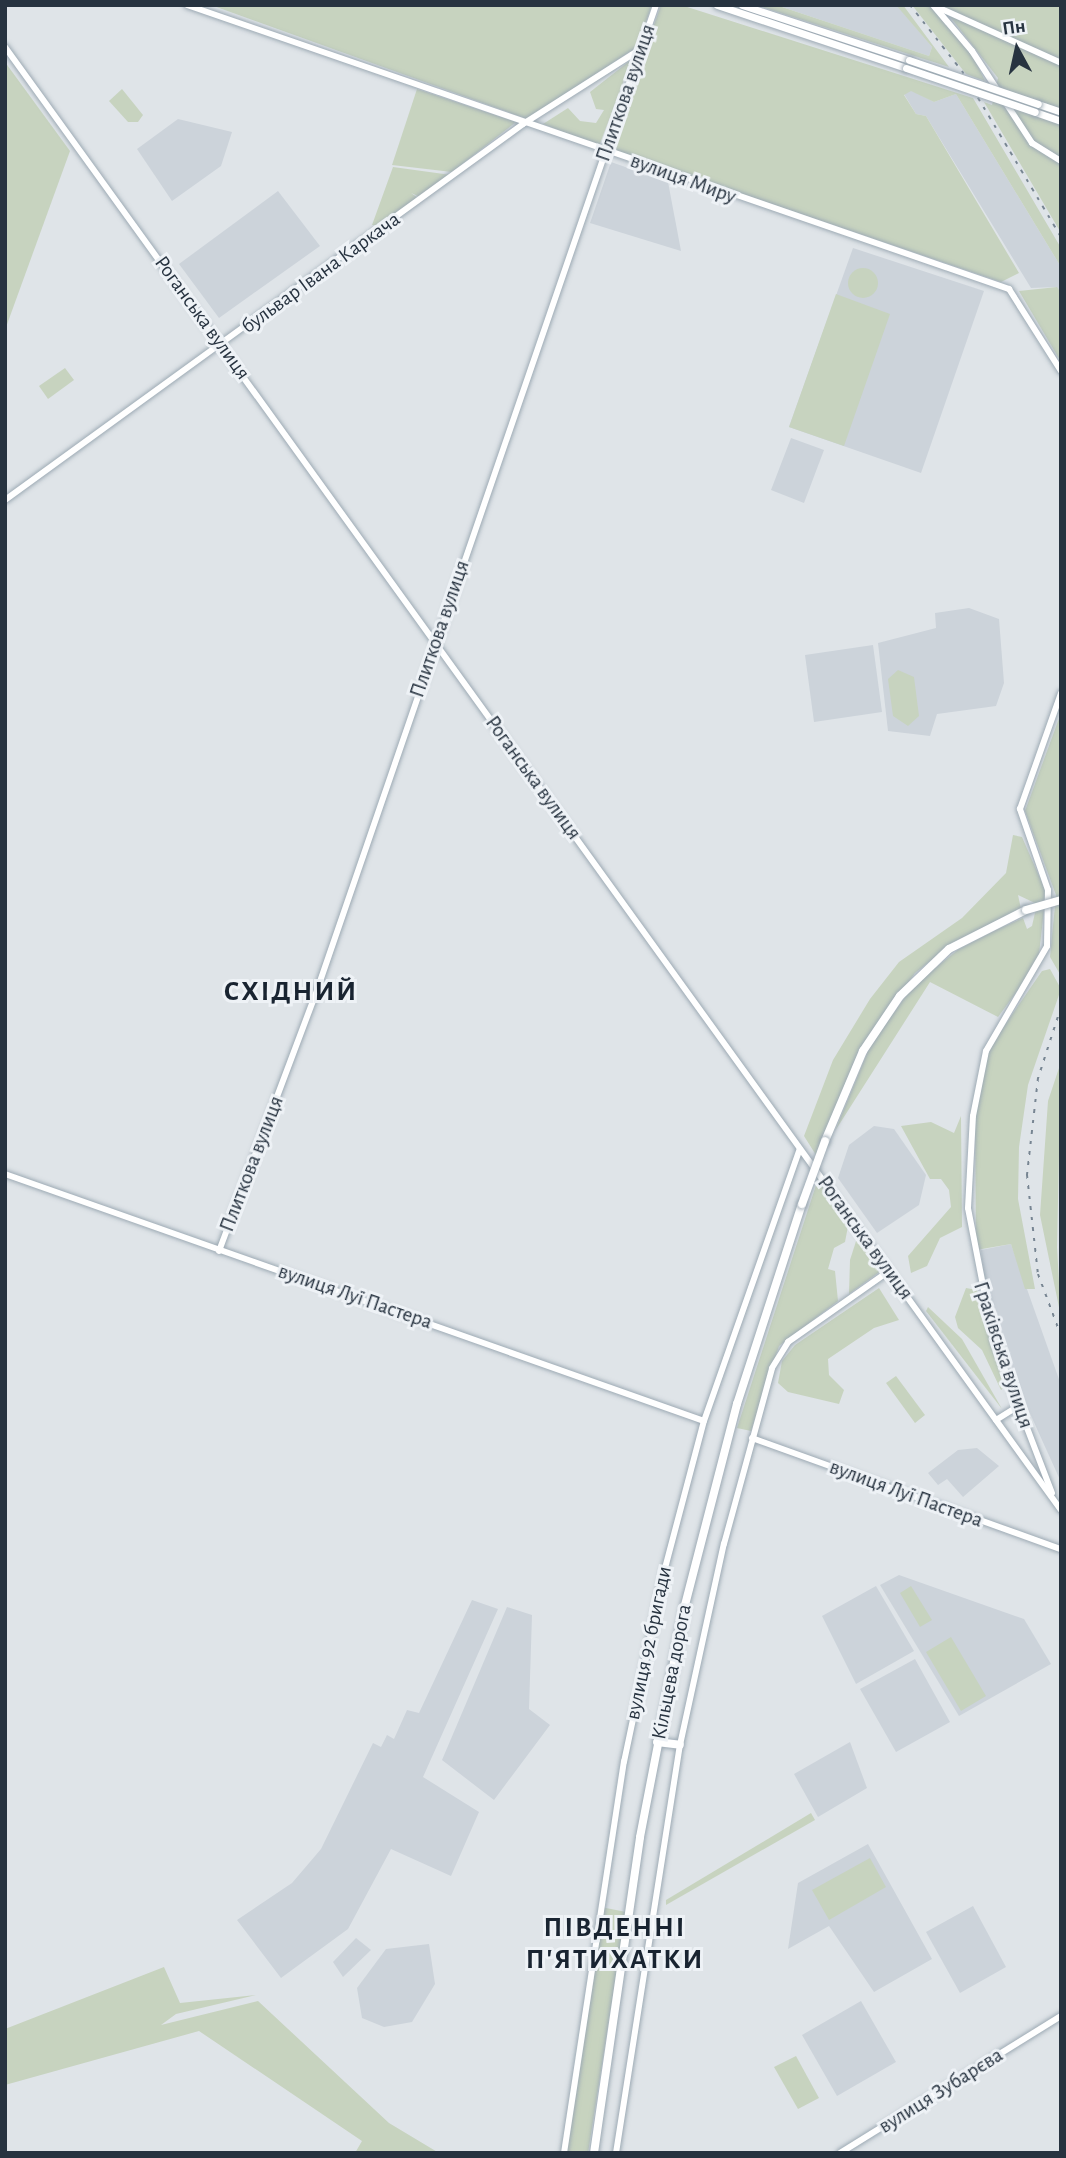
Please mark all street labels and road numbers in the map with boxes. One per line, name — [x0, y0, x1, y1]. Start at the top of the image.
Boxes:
street label: Плиткова вулиця — [591, 21, 661, 165]
street label: вулиця Миру — [627, 148, 739, 210]
street label: бульвар Івана Каркача — [237, 207, 405, 339]
street label: Роганська вулиця — [149, 251, 255, 385]
street label: Плиткова вулиця — [405, 557, 475, 701]
street label: Роганська вулиця — [480, 711, 586, 845]
street label: Плиткова вулиця — [214, 1092, 290, 1236]
street label: Роганська вулиця — [812, 1171, 918, 1305]
street label: вулиця Луї Пастера — [275, 1259, 435, 1335]
street label: Граківська вулиця — [967, 1278, 1039, 1432]
street label: вулиця Луї Пастера — [826, 1455, 986, 1533]
street label: вулиця 92 бригади — [620, 1564, 678, 1722]
street label: Кільцева дорога — [647, 1602, 697, 1742]
street label: вулиця Зубарєва — [874, 2043, 1008, 2139]

